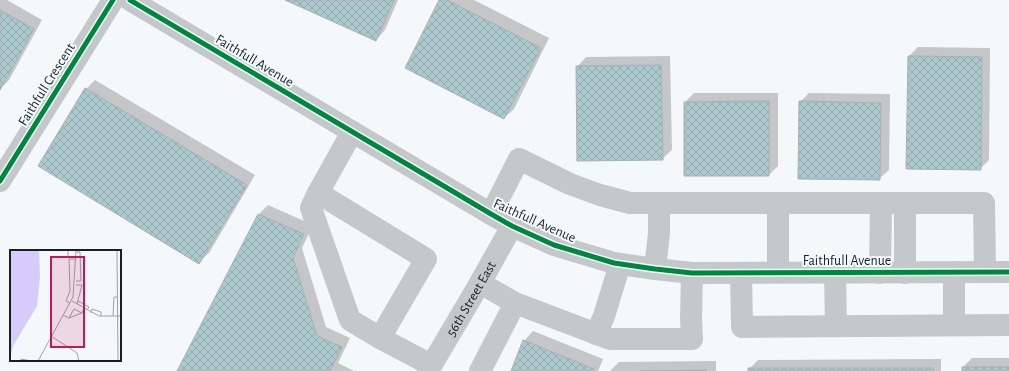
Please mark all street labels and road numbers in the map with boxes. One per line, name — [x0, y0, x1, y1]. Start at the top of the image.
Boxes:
street label: Faithfull Avenue — [213, 32, 296, 90]
street label: Faithfull Crescent — [16, 40, 78, 128]
street label: Faithfull Avenue — [491, 197, 578, 245]
street label: Faithfull Avenue — [803, 254, 891, 268]
street label: 56th Street East — [444, 259, 499, 339]

